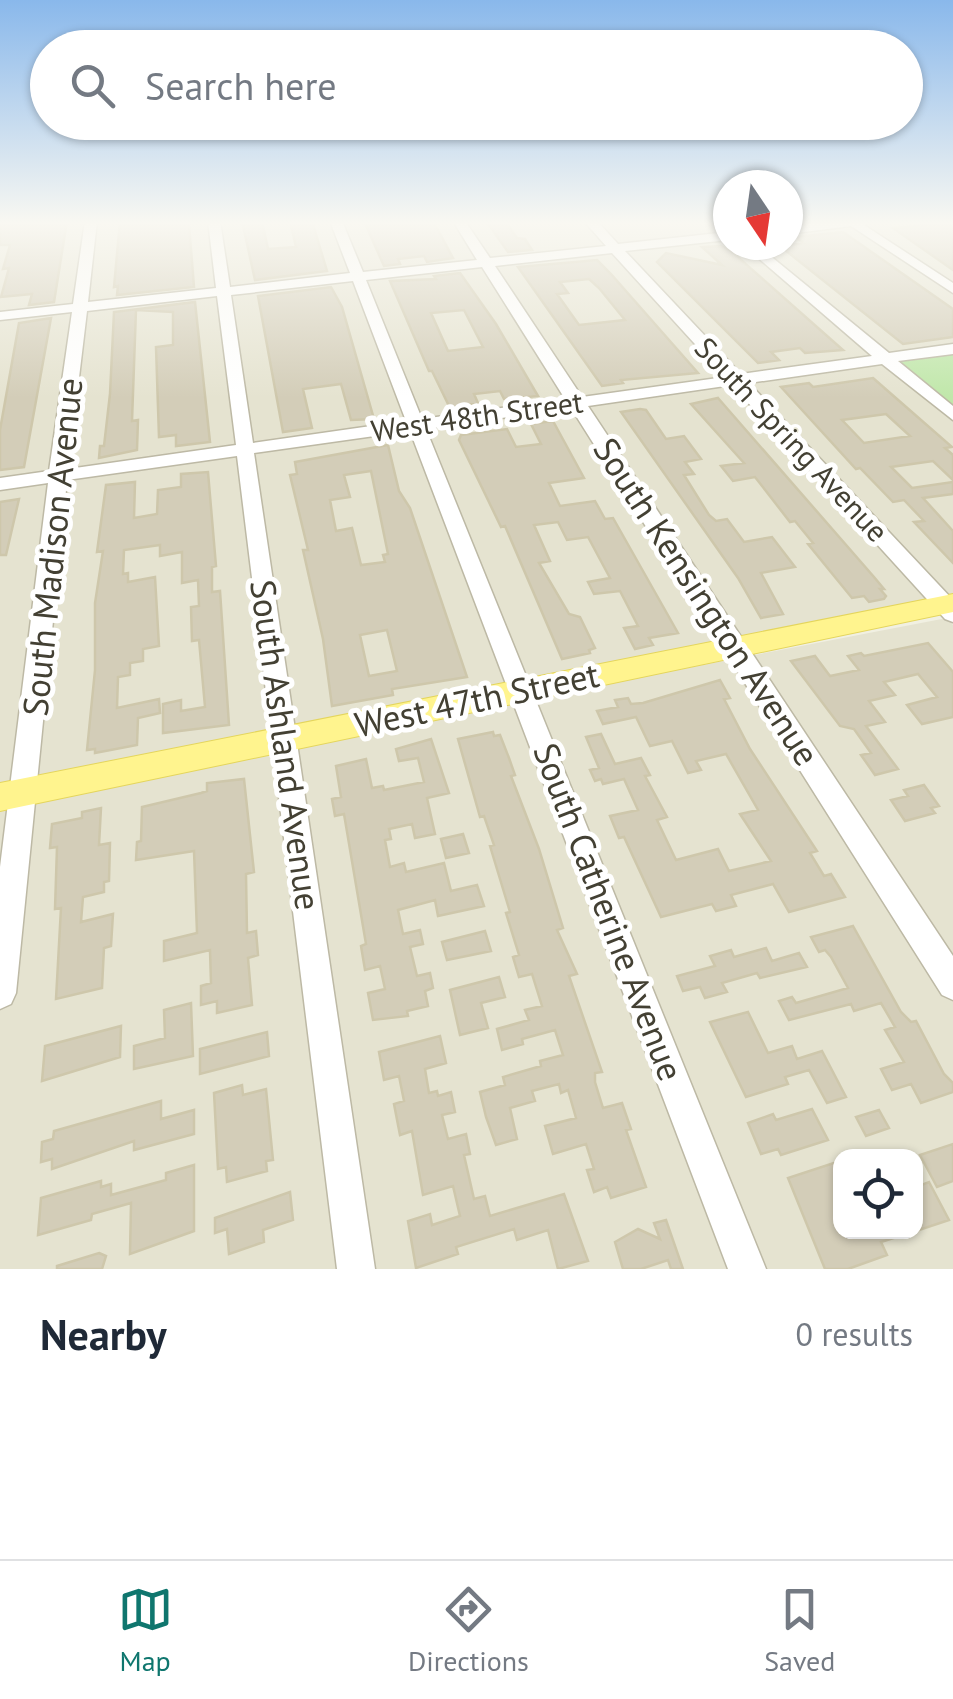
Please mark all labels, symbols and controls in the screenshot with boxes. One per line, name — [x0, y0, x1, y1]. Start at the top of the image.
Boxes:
search box — [30, 30, 923, 140]
icon: search — [65, 58, 120, 113]
text: Search here — [145, 61, 337, 110]
north arrow — [713, 170, 803, 260]
street label: South Spring Avenue — [687, 328, 897, 550]
street label: South Madison Avenue — [11, 375, 93, 718]
street label: West 48th Street — [368, 381, 585, 450]
street label: South Kensington Avenue — [583, 429, 830, 774]
street label: South Ashland Avenue — [240, 577, 332, 913]
street label: West 47th Street — [351, 651, 603, 747]
street label: South Catherine Avenue — [523, 736, 695, 1087]
map controls — [833, 1149, 923, 1239]
button: locate — [833, 1149, 923, 1239]
text: Nearby — [40, 1307, 167, 1362]
text: 0 results — [795, 1313, 913, 1355]
tab: Map — [118, 1582, 173, 1679]
tab: Directions — [408, 1582, 529, 1679]
tab: Saved — [764, 1582, 835, 1679]

